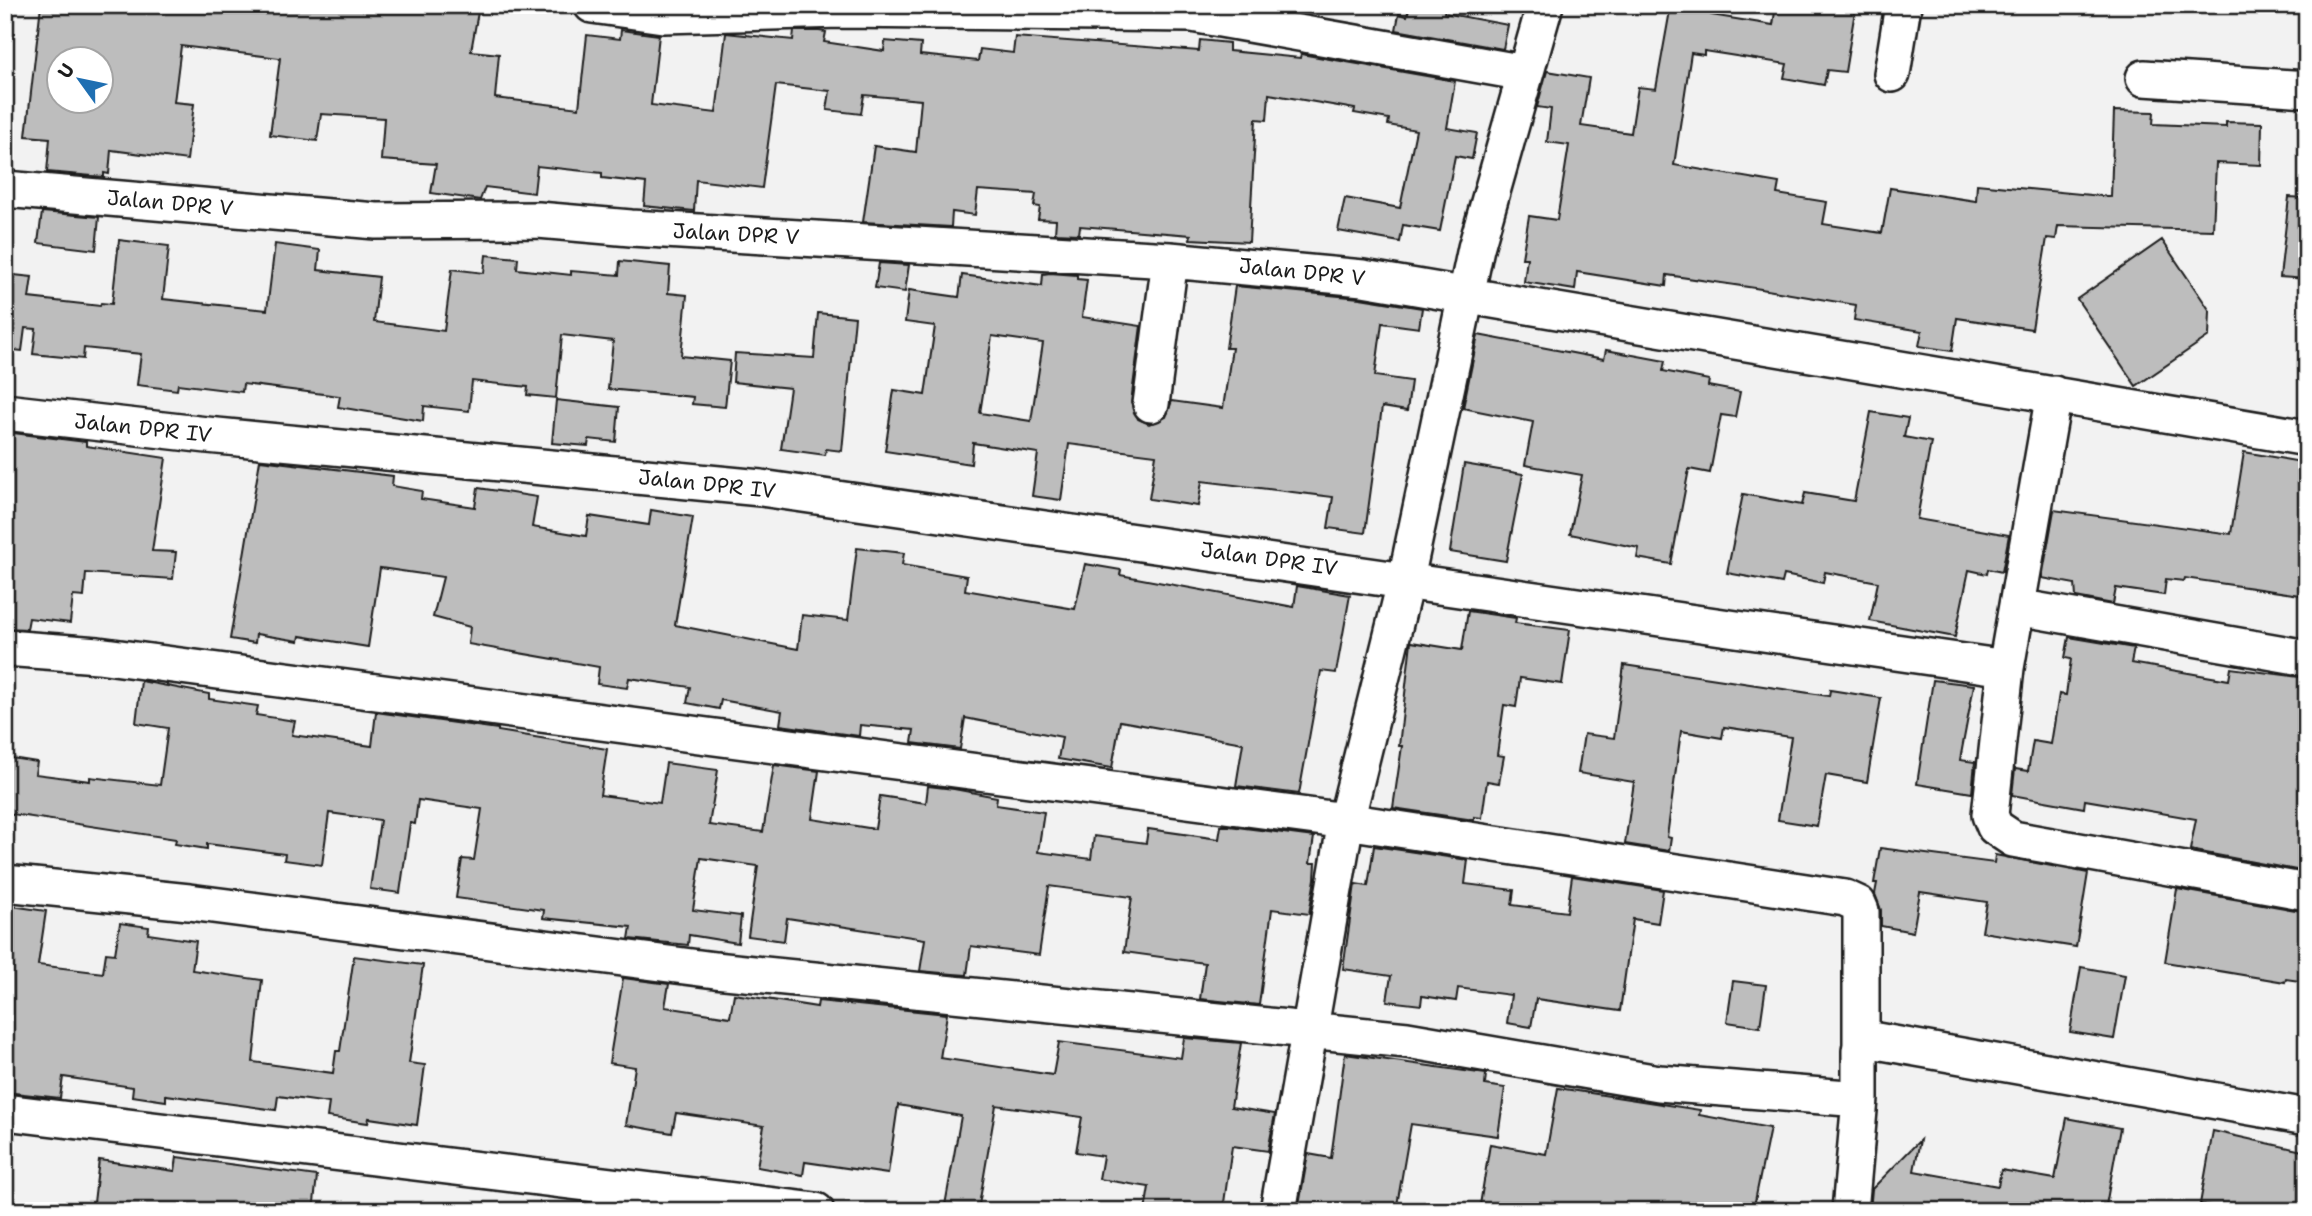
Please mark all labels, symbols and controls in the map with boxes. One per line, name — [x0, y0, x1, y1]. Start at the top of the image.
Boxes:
north arrow — [46, 46, 116, 116]
text: U — [52, 59, 80, 83]
street label: Jalan DPR V — [106, 184, 234, 222]
street label: Jalan DPR V — [672, 217, 800, 251]
street label: Jalan DPR V — [1237, 251, 1367, 293]
street label: Jalan DPR IV — [73, 407, 213, 449]
street label: Jalan DPR IV — [637, 463, 777, 505]
street label: Jalan DPR IV — [1199, 536, 1339, 582]

